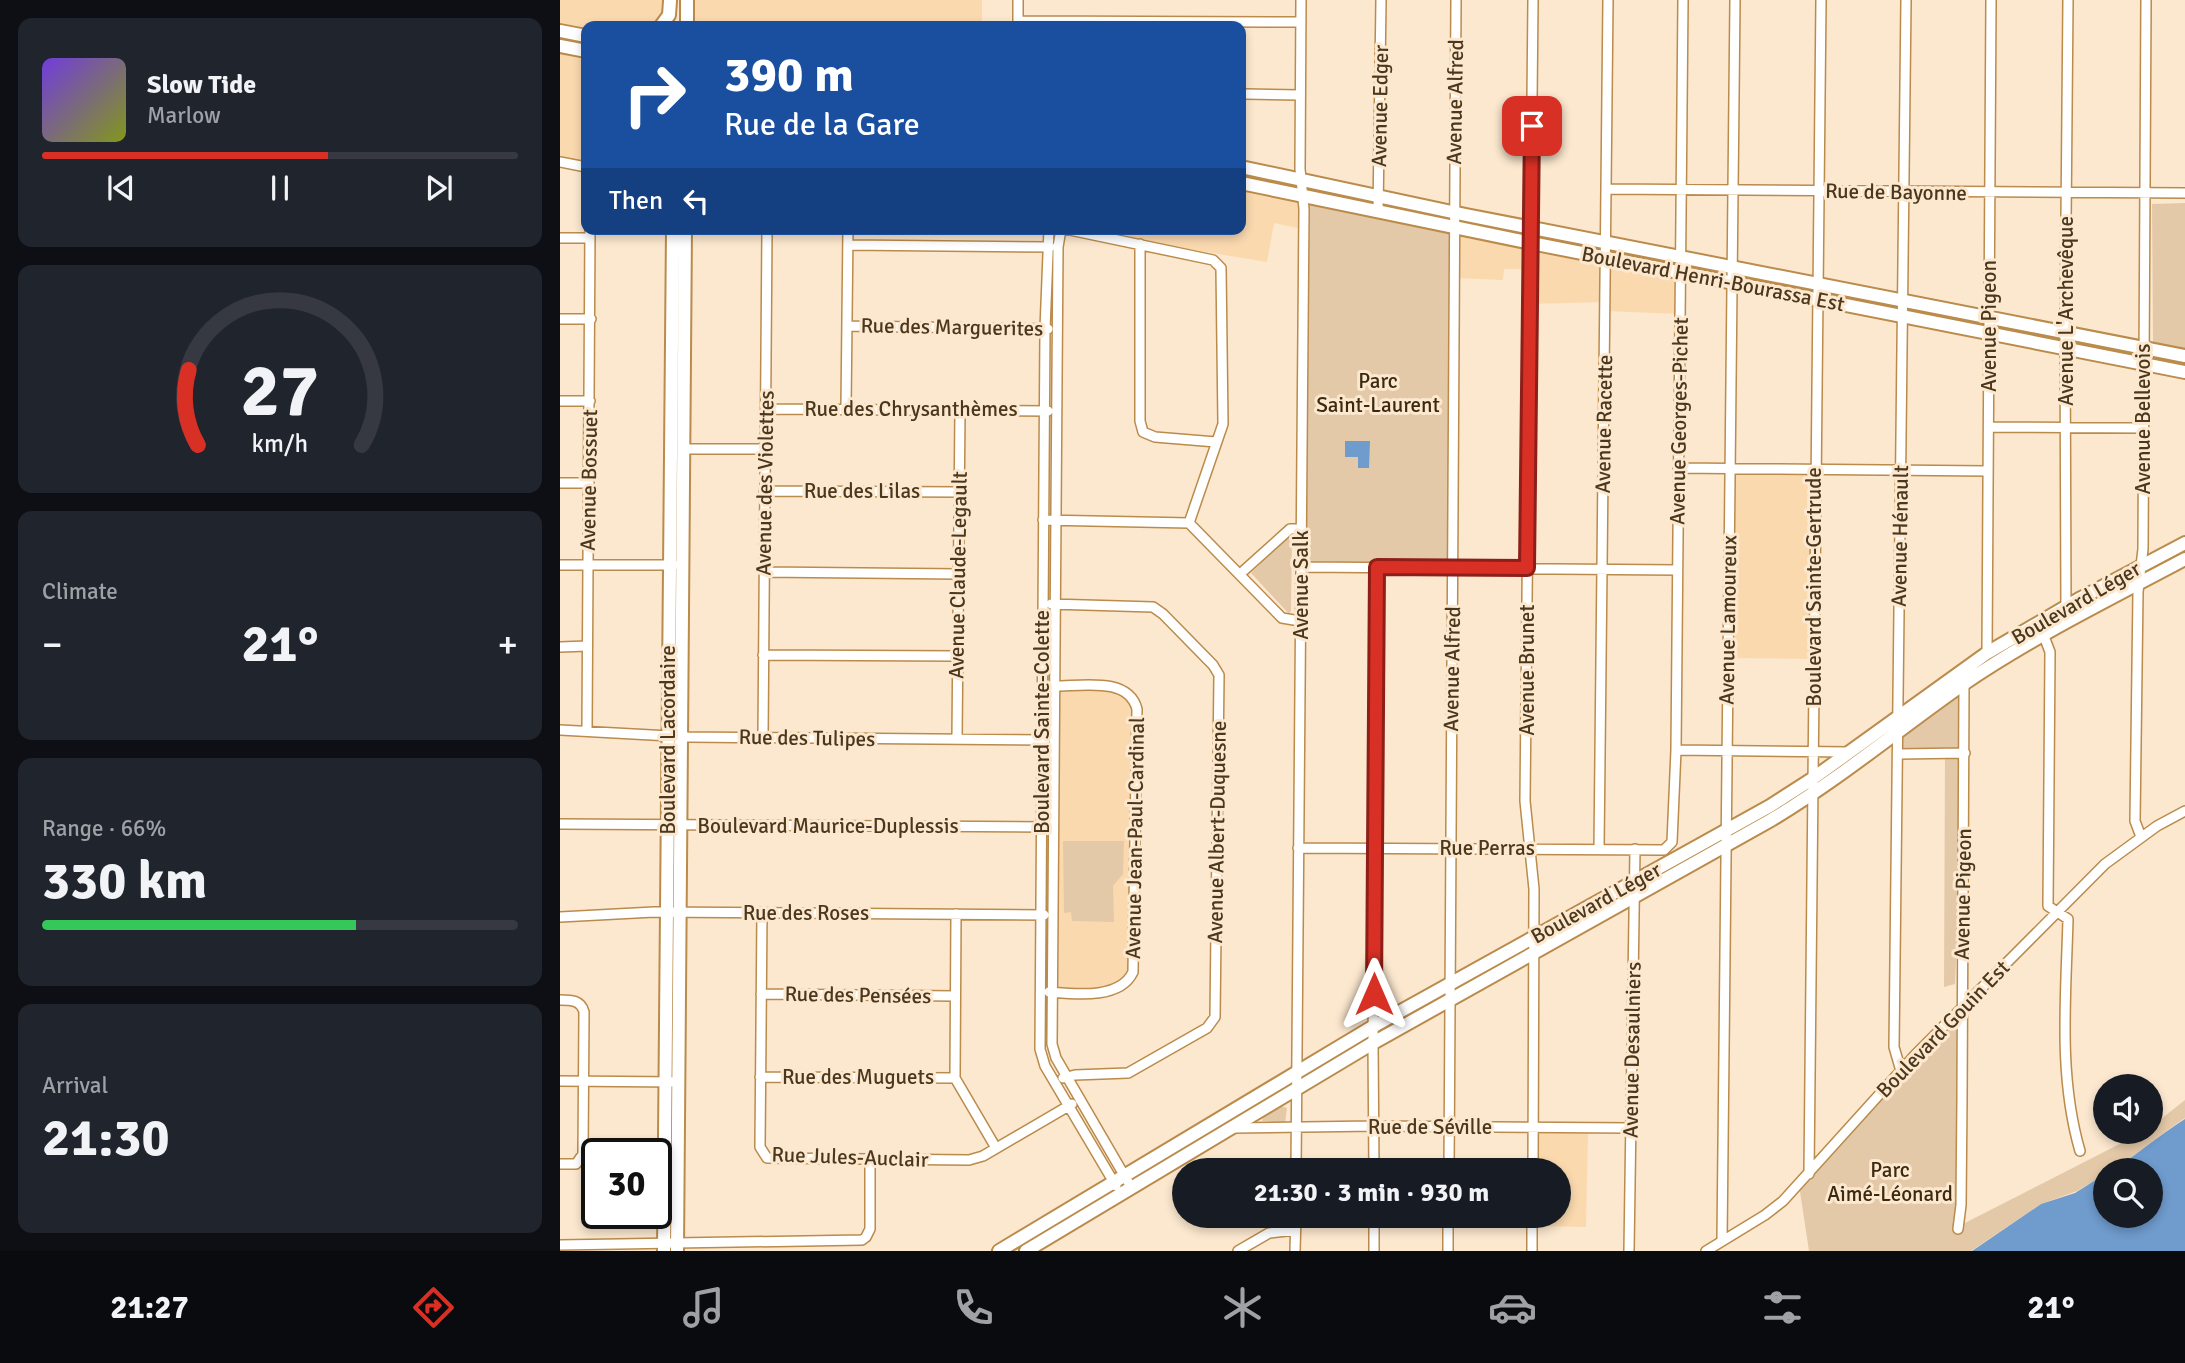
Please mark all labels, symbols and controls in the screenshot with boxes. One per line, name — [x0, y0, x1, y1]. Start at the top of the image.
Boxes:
street label: Avenue Alfred — [1441, 39, 1469, 165]
street label: Avenue Edger — [1366, 44, 1394, 167]
text: 390 m — [724, 45, 854, 105]
icon: right — [609, 49, 700, 140]
text: Slow Tide — [147, 69, 256, 101]
pin — [1502, 96, 1562, 156]
text: Marlow — [147, 101, 221, 130]
text: Rue de la Gare — [724, 105, 920, 144]
icon: arrive — [1513, 107, 1551, 145]
icon: previous — [102, 169, 140, 207]
icon: pause — [261, 169, 299, 207]
icon: next — [420, 169, 458, 207]
street label: Rue de Bayonne — [1825, 178, 1967, 206]
icon: left — [677, 182, 715, 220]
text: Then — [609, 185, 663, 217]
street label: Avenue L'Archevêque — [2053, 216, 2079, 406]
street label: Boulevard Henri-Bourassa Est — [1579, 241, 1847, 317]
street label: Avenue Pigeon — [1976, 260, 2002, 392]
street label: Rue des Marguerites — [860, 312, 1044, 342]
street label: Avenue Georges-Pichet — [1664, 317, 1694, 525]
street label: Avenue Bellevois — [2130, 344, 2156, 494]
text: 27 — [241, 347, 319, 436]
street label: Avenue Racette — [1590, 354, 1618, 494]
park label: Parc Saint-Laurent — [1316, 368, 1440, 418]
street label: Avenue des Violettes — [750, 390, 780, 576]
street label: Rue des Chrysanthèmes — [804, 396, 1018, 422]
street label: Avenue Bossuet — [575, 409, 603, 551]
text: km/h — [252, 428, 308, 459]
street label: Avenue Hénault — [1886, 465, 1914, 607]
street label: Boulevard Sainte-Gertrude — [1801, 467, 1827, 707]
street label: Avenue Claude-Legault — [943, 471, 973, 679]
street label: Rue des Lilas — [804, 478, 920, 504]
street label: Avenue Salk — [1288, 530, 1314, 640]
street label: Avenue Lamoureux — [1714, 535, 1742, 705]
street label: Boulevard Léger — [2007, 555, 2146, 651]
text: Climate — [42, 577, 118, 606]
street label: Avenue Brunet — [1514, 604, 1540, 736]
street label: Avenue Alfred — [1438, 606, 1466, 732]
street label: Boulevard Sainte-Colette — [1029, 610, 1055, 834]
text: 21° — [242, 612, 318, 676]
text: − — [42, 621, 63, 668]
text: + — [497, 621, 518, 668]
street label: Boulevard Lacordaire — [655, 645, 681, 835]
street label: Avenue Jean-Paul-Cardinal — [1120, 717, 1150, 959]
street label: Avenue Albert-Duquesne — [1202, 720, 1232, 944]
street label: Rue des Tulipes — [738, 724, 876, 752]
street label: Boulevard Maurice-Duplessis — [697, 813, 959, 839]
text: Range · 66% — [42, 814, 166, 843]
street label: Avenue Pigeon — [1949, 828, 1977, 960]
street label: Rue Perras — [1439, 835, 1535, 861]
text: 330 km — [42, 849, 207, 913]
street label: Boulevard Léger — [1526, 856, 1666, 950]
street label: Rue des Roses — [743, 900, 869, 926]
street label: Boulevard Gouin Est — [1871, 955, 2015, 1103]
position arrow — [1337, 957, 1411, 1031]
street label: Avenue Desaulniers — [1617, 962, 1647, 1138]
street label: Rue des Pensées — [784, 981, 932, 1009]
street label: Rue des Muguets — [782, 1064, 934, 1090]
text: Arrival — [42, 1071, 108, 1100]
map controls — [2093, 1074, 2163, 1228]
button: sound — [2093, 1074, 2163, 1144]
text: 21:30 — [42, 1106, 170, 1170]
street label: Rue de Séville — [1368, 1114, 1492, 1140]
speed limit sign: 30 — [581, 1138, 672, 1229]
street label: Rue Jules-Auclair — [771, 1141, 929, 1173]
park label: Parc Aimé-Léonard — [1827, 1157, 1953, 1207]
button: search — [2093, 1158, 2163, 1228]
text: 21:30 · 3 min · 930 m — [1254, 1177, 1489, 1209]
icon: directions — [409, 1283, 458, 1332]
icon: music — [679, 1283, 728, 1332]
icon: phone — [949, 1283, 998, 1332]
icon: climate — [1218, 1283, 1267, 1332]
icon: car — [1488, 1283, 1537, 1332]
icon: filters — [1758, 1283, 1807, 1332]
text: 21:27 — [110, 1288, 189, 1327]
text: 21° — [2027, 1288, 2075, 1327]

